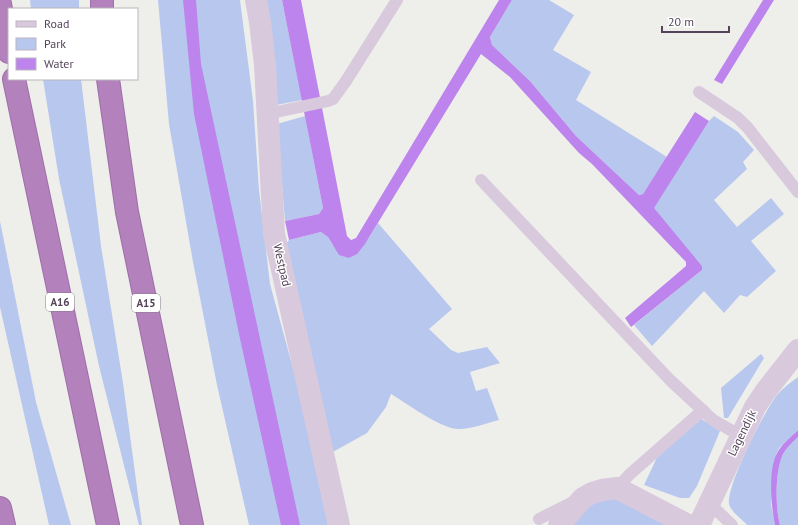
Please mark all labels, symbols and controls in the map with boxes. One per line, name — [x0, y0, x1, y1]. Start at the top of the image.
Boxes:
legend — [8, 8, 138, 80]
scale bar — [662, 8, 729, 34]
text: 20 m — [668, 14, 694, 29]
text: Road — [44, 16, 69, 31]
text: Park — [44, 36, 66, 51]
text: Water — [44, 56, 74, 71]
street label: Westpad — [270, 242, 295, 288]
road number: A16 — [46, 293, 74, 311]
road number: A15 — [132, 294, 160, 312]
street label: Lagendijk — [724, 407, 759, 458]

